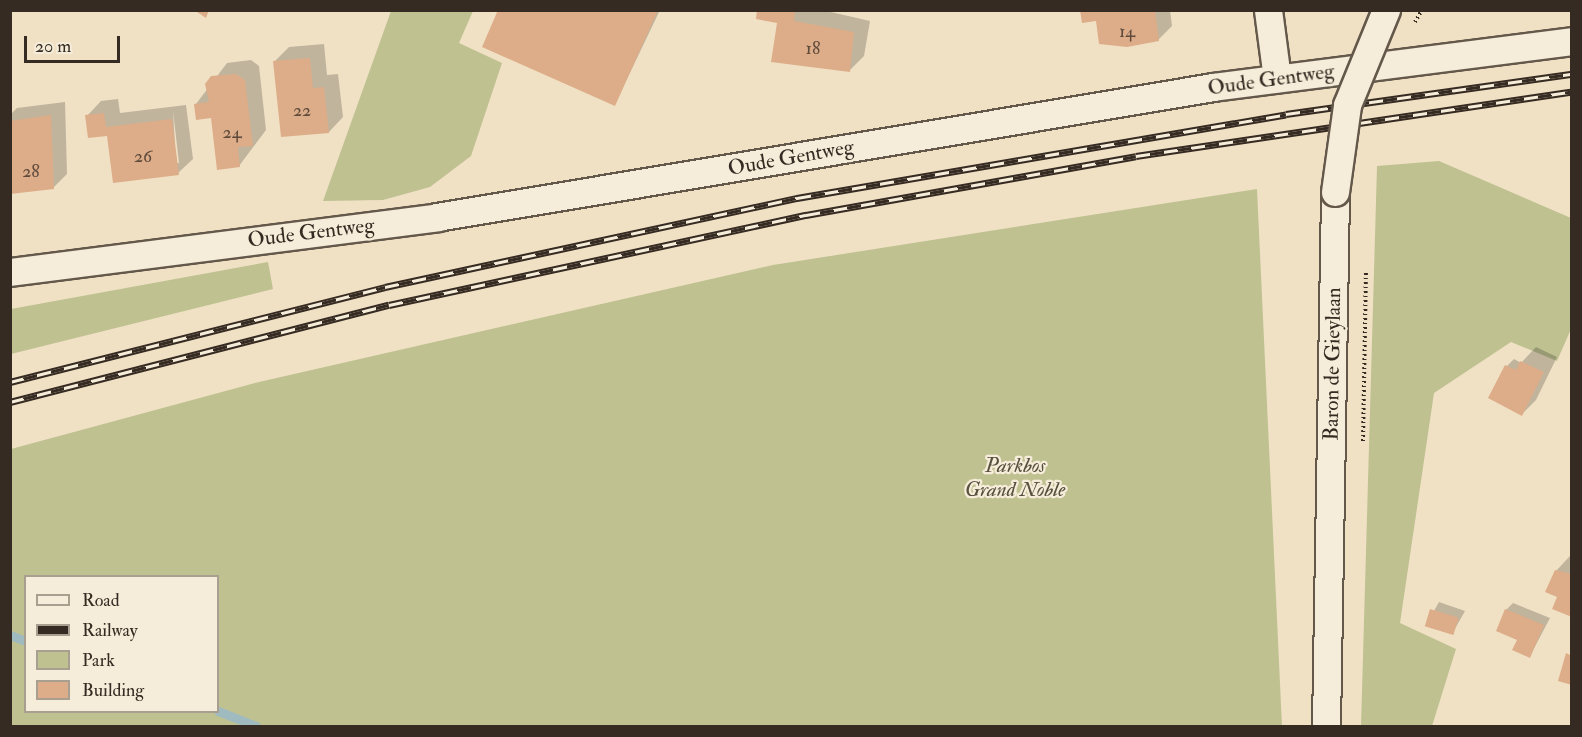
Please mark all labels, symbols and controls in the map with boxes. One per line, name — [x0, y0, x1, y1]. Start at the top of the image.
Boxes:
house number: 14 — [1119, 21, 1135, 43]
scale bar — [27, 24, 123, 62]
text: 20 m — [35, 35, 71, 58]
house number: 18 — [806, 38, 820, 60]
street label: Oude Gentweg — [1206, 59, 1336, 101]
house number: 22 — [293, 100, 311, 122]
house number: 24 — [223, 122, 241, 144]
street label: Oude Gentweg — [726, 135, 856, 181]
house number: 26 — [134, 146, 152, 168]
house number: 28 — [22, 161, 40, 183]
street label: Oude Gentweg — [246, 213, 376, 253]
street label: Baron de Gieylaan — [1319, 287, 1347, 441]
park label: Parkbos Grand Noble — [965, 453, 1065, 503]
legend — [24, 575, 219, 713]
text: Road — [82, 589, 120, 612]
text: Railway — [82, 619, 138, 642]
text: Park — [82, 649, 115, 672]
text: Building — [82, 679, 144, 702]

